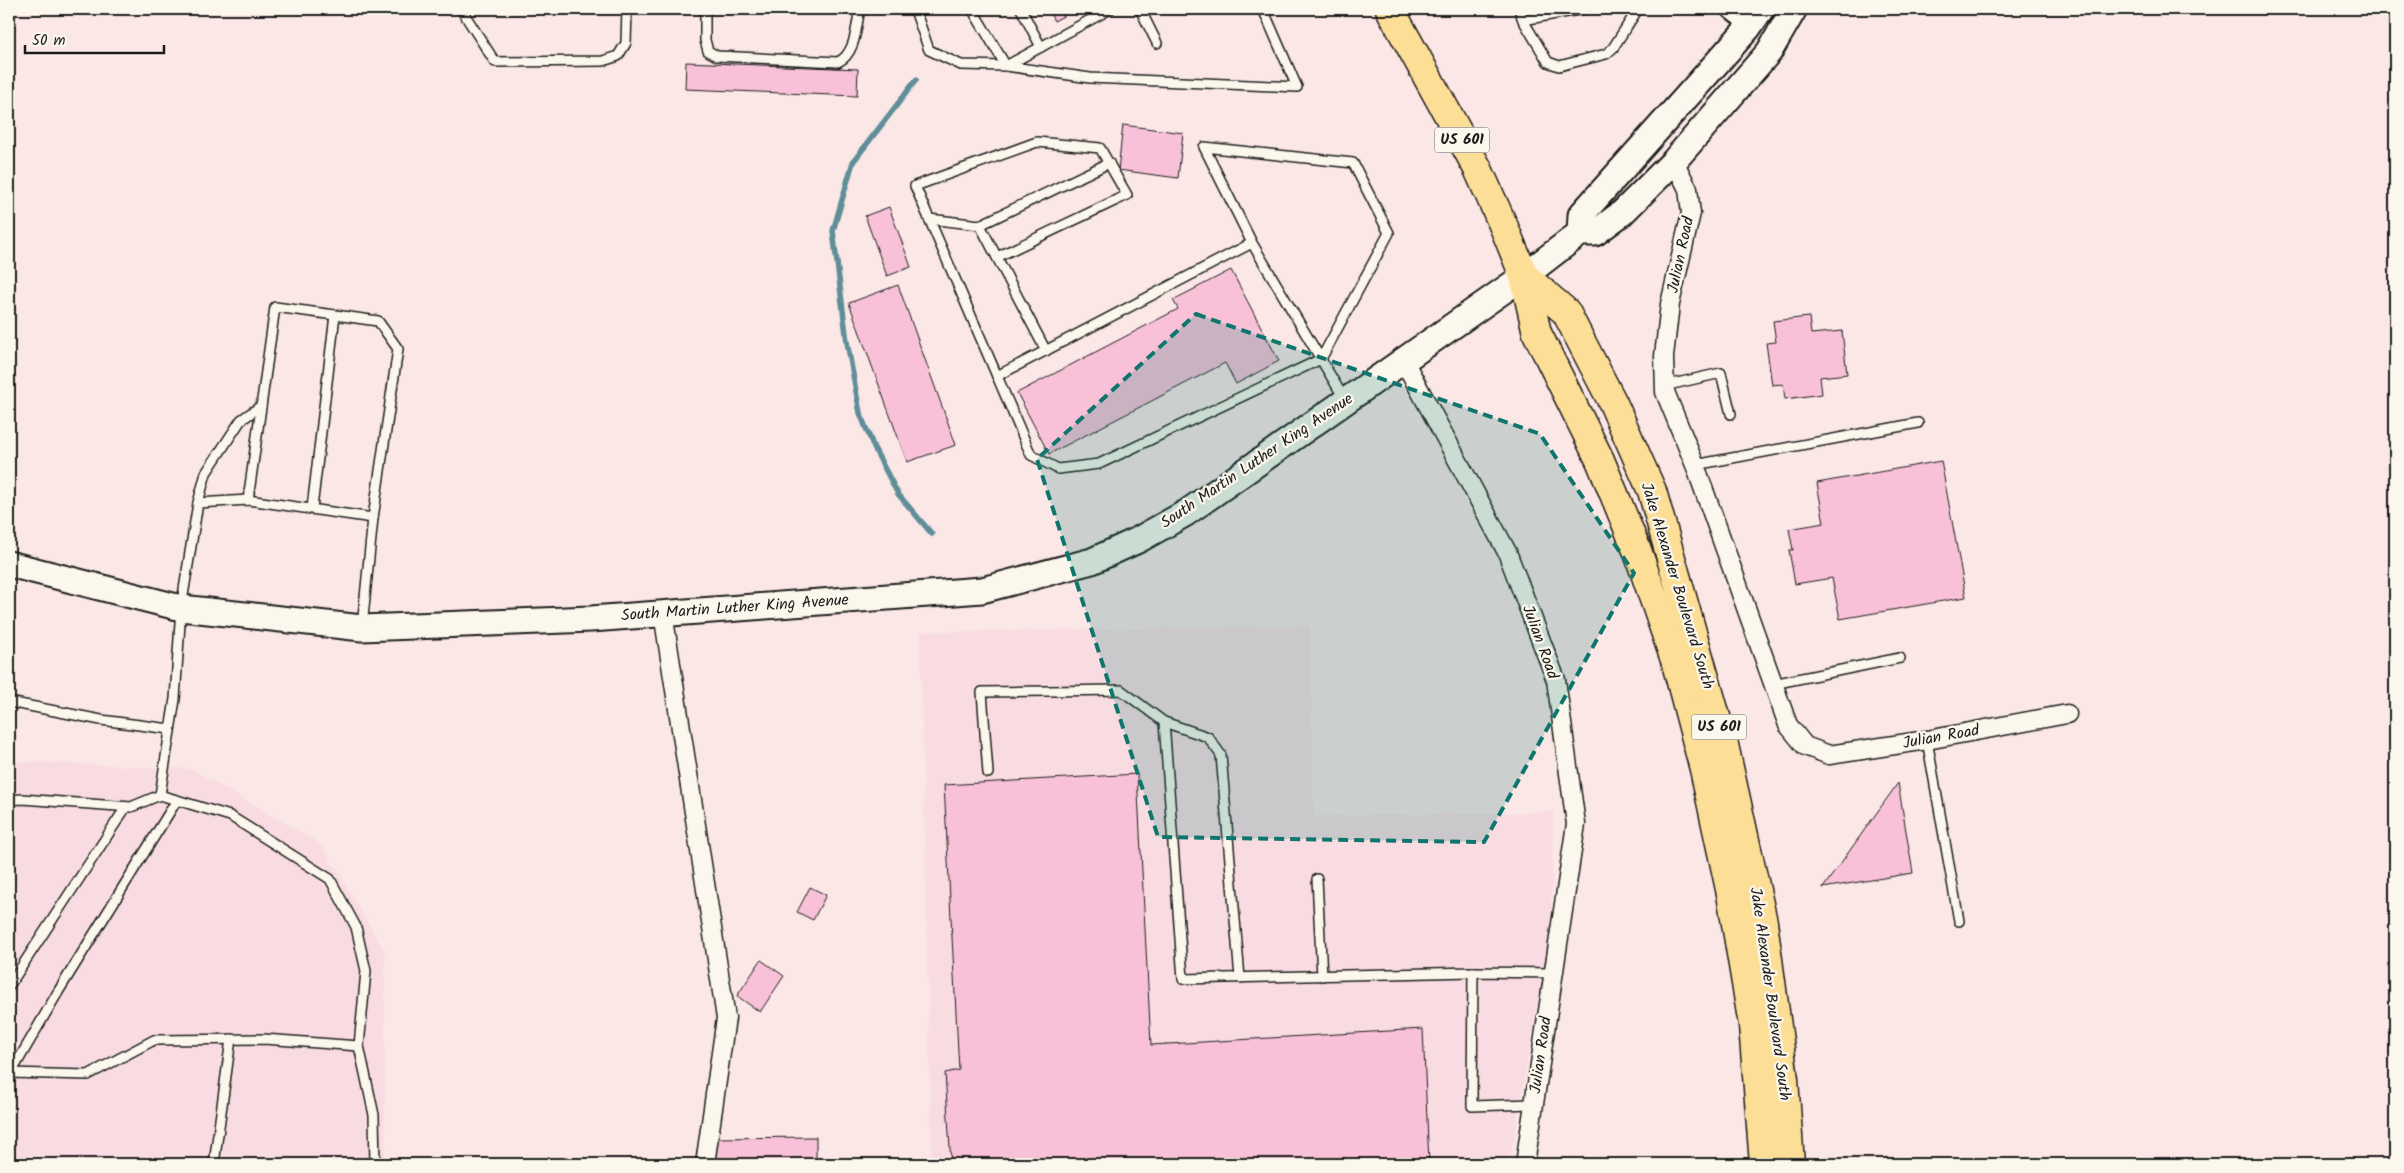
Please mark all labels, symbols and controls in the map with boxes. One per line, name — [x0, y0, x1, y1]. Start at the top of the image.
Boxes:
scale bar — [25, 22, 164, 54]
text: 50 m — [32, 29, 66, 53]
road number: US 601 — [1434, 128, 1490, 152]
street label: Julian Road — [1661, 214, 1701, 295]
street label: South Martin Luther King Avenue — [1155, 387, 1359, 535]
street label: Jake Alexander Boulevard South — [1634, 479, 1720, 693]
street label: South Martin Luther King Avenue — [620, 588, 850, 628]
street label: Julian Road — [1515, 601, 1565, 684]
road number: US 601 — [1692, 714, 1746, 740]
street label: Julian Road — [1901, 718, 1982, 756]
street label: Jake Alexander Boulevard South — [1743, 886, 1797, 1102]
street label: Julian Road — [1523, 1014, 1559, 1095]

